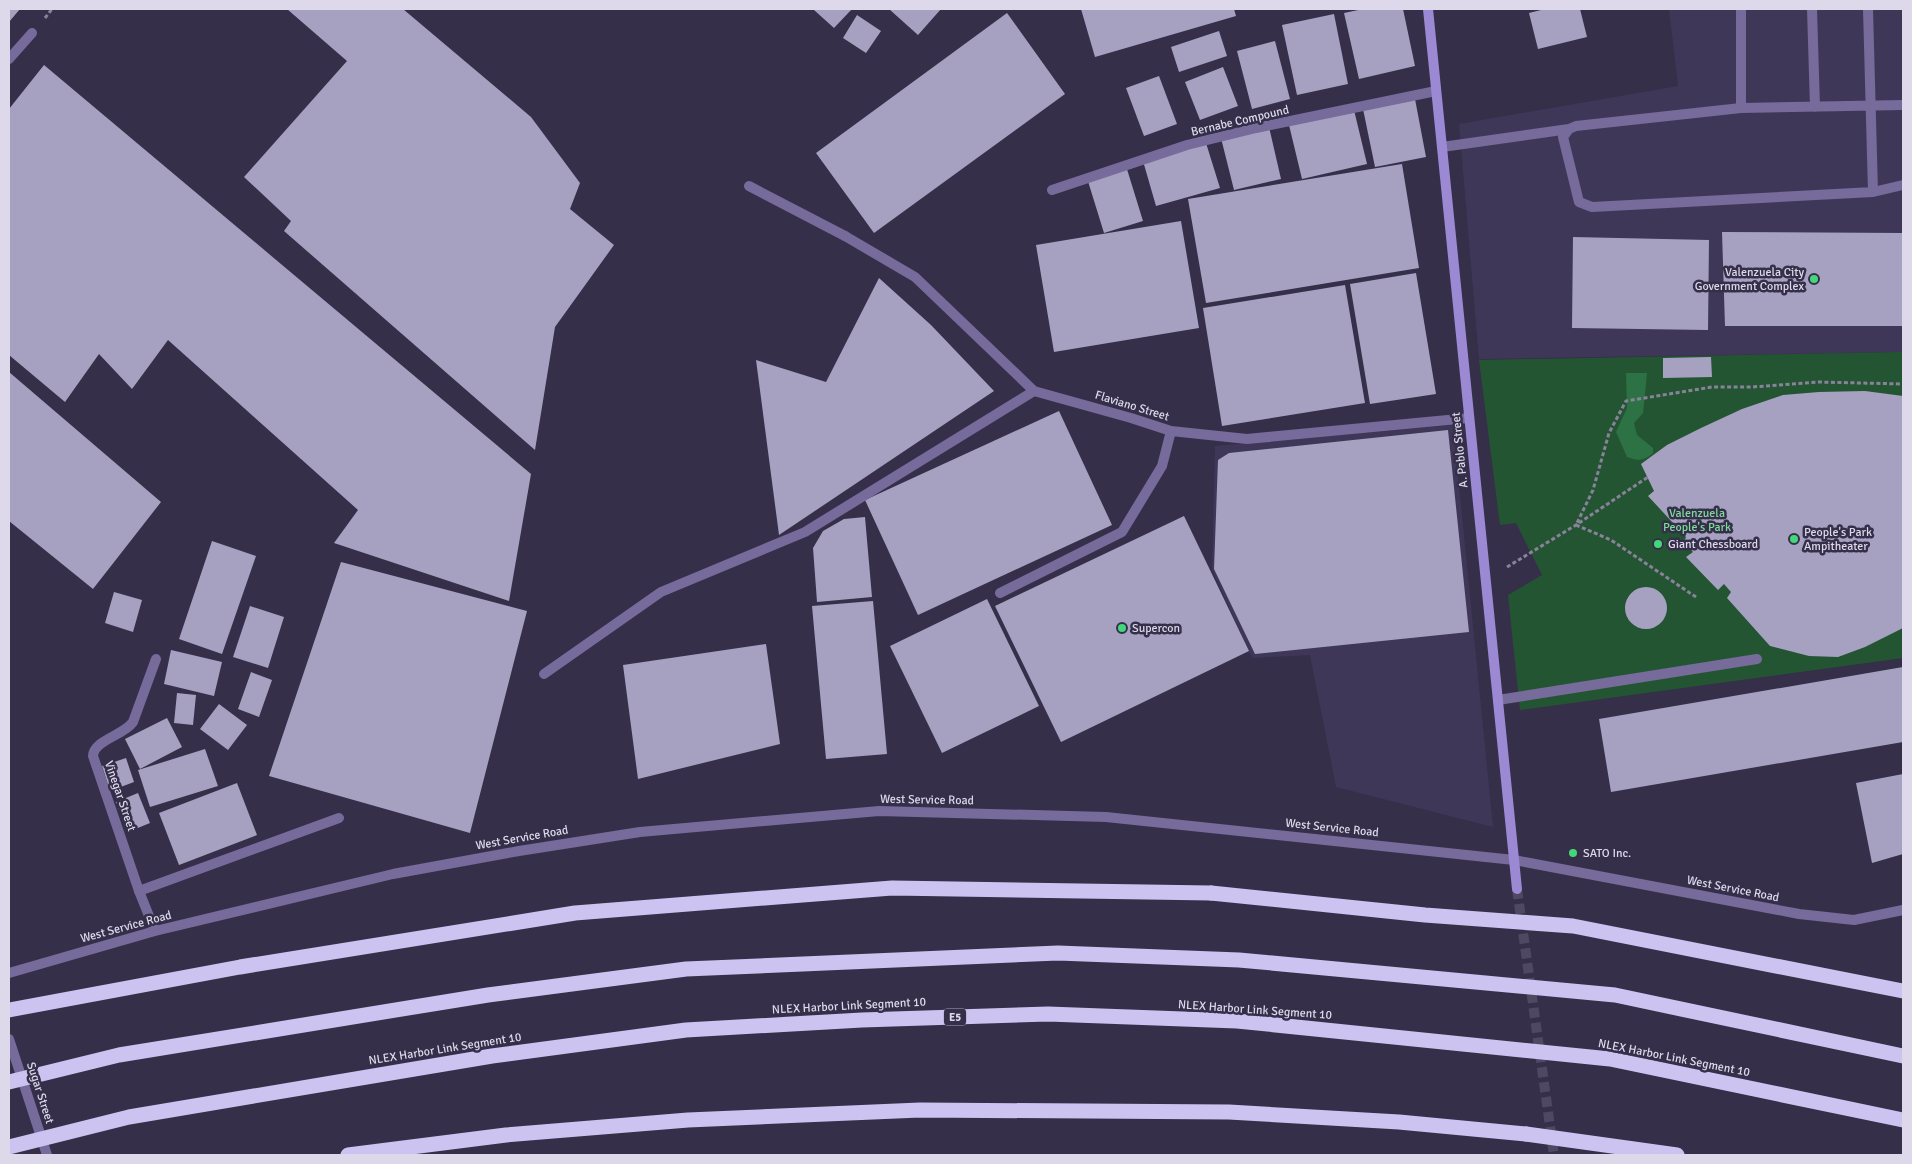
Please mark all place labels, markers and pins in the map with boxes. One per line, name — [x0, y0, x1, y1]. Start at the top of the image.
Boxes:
place label: Valenzuela City Government Complex — [1695, 265, 1804, 294]
marker: Valenzuela City Government Complex — [1808, 273, 1820, 285]
place label: People's Park Ampitheater — [1804, 525, 1872, 554]
marker: People's Park Ampitheater — [1788, 533, 1800, 545]
place label: Giant Chessboard — [1668, 537, 1758, 552]
marker: Giant Chessboard — [1652, 538, 1664, 550]
place label: Supercon — [1132, 621, 1180, 636]
marker: Supercon — [1116, 622, 1128, 634]
place label: SATO Inc. — [1583, 846, 1631, 861]
marker: SATO Inc. — [1567, 847, 1579, 859]

